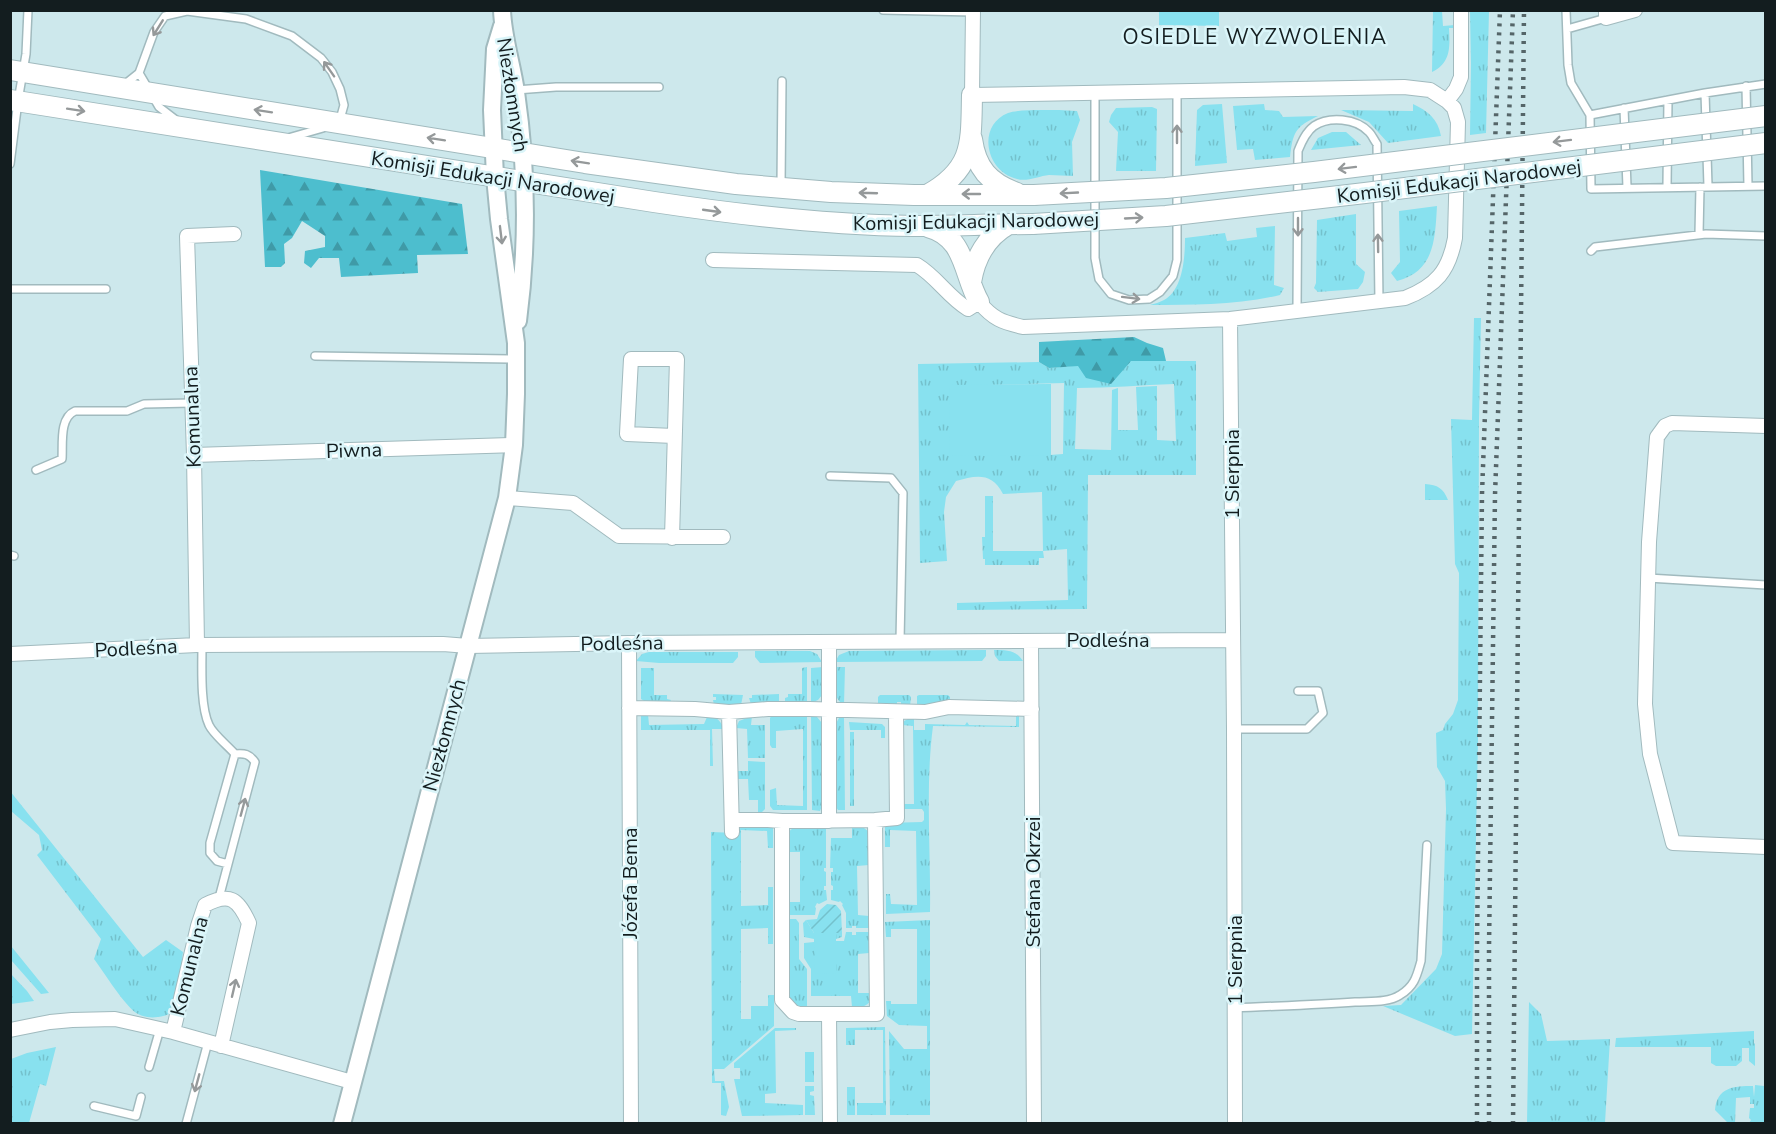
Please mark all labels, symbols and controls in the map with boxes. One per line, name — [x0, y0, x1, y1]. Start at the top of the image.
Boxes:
one-way arrow — [151, 19, 163, 36]
district label: OSIEDLE WYZWOLENIA — [1122, 23, 1388, 51]
street label: Niezłomnych — [490, 36, 535, 154]
one-way arrow — [323, 61, 335, 77]
one-way arrow — [65, 105, 85, 116]
one-way arrow — [254, 105, 273, 116]
one-way arrow — [1171, 124, 1183, 144]
one-way arrow — [427, 133, 447, 144]
one-way arrow — [1552, 136, 1572, 147]
street label: Komisji Edukacji Narodowej — [369, 145, 617, 210]
street label: Komisji Edukacji Narodowej — [1335, 153, 1583, 210]
one-way arrow — [570, 156, 590, 167]
one-way arrow — [1338, 162, 1358, 173]
one-way arrow — [1060, 187, 1080, 198]
one-way arrow — [859, 188, 879, 199]
one-way arrow — [962, 188, 982, 200]
one-way arrow — [701, 205, 721, 216]
street label: Komisji Edukacji Narodowej — [853, 206, 1099, 237]
one-way arrow — [1123, 212, 1143, 223]
one-way arrow — [1292, 217, 1304, 237]
one-way arrow — [496, 225, 507, 244]
one-way arrow — [1372, 234, 1384, 254]
one-way arrow — [1121, 293, 1140, 304]
street label: Komunalna — [177, 366, 208, 468]
street label: 1 Sierpnia — [1219, 429, 1246, 519]
street label: Piwna — [326, 436, 383, 465]
street label: Podleśna — [1066, 627, 1150, 654]
street label: Podleśna — [580, 629, 664, 658]
street label: Podleśna — [94, 633, 178, 664]
street label: Niezłomnych — [417, 676, 472, 794]
one-way arrow — [238, 798, 250, 817]
street label: Stefana Okrzei — [1020, 817, 1047, 947]
street label: Józefa Bema — [617, 827, 644, 940]
street label: Komunalna — [164, 914, 215, 1019]
street label: 1 Sierpnia — [1222, 915, 1249, 1005]
one-way arrow — [229, 979, 241, 998]
one-way arrow — [191, 1073, 202, 1092]

